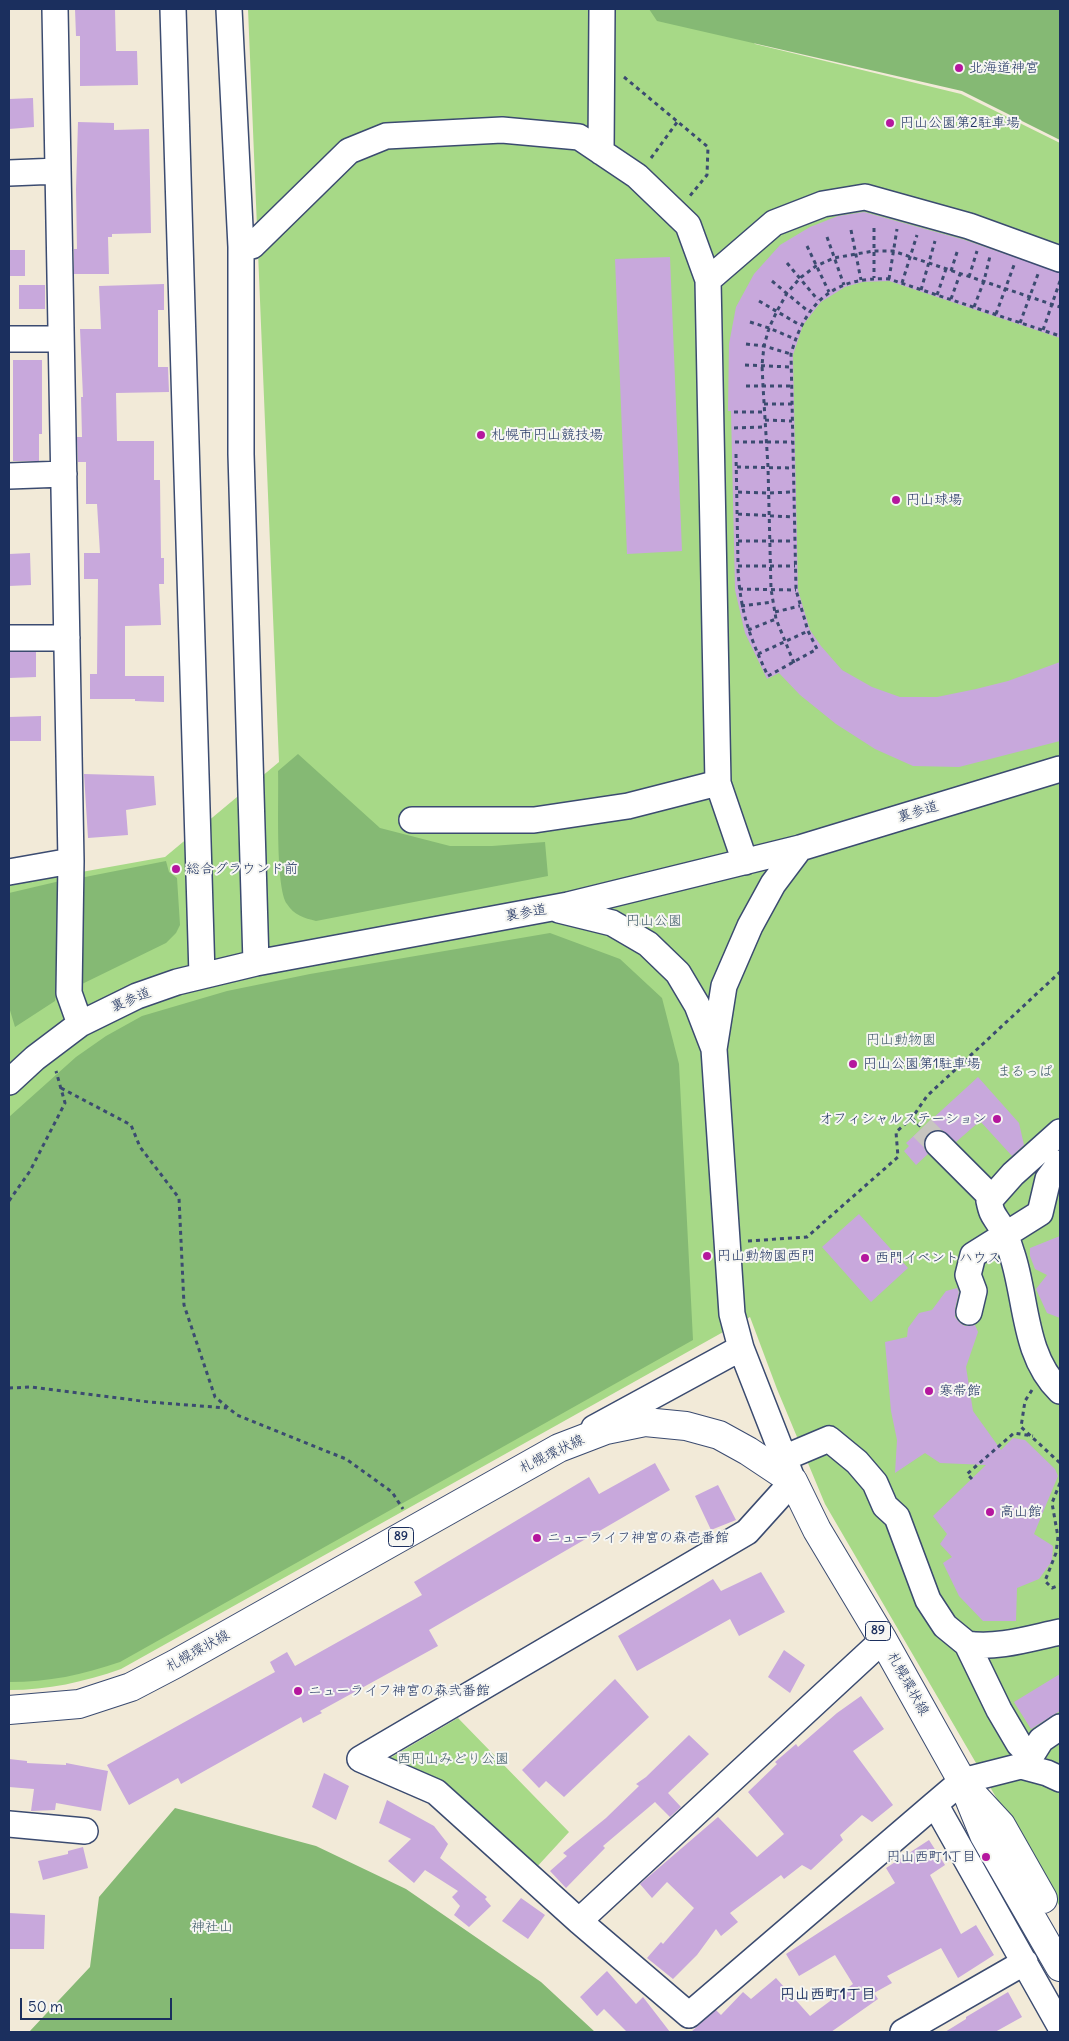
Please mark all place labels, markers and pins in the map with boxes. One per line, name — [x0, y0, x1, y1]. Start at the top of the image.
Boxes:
place label: 北海道神宮 — [969, 60, 1039, 76]
marker: 北海道神宮 — [953, 62, 965, 74]
place label: 円山公園第2駐車場 — [900, 115, 1020, 131]
marker: 円山公園第2駐車場 — [884, 117, 896, 129]
place label: 札幌市円山競技場 — [491, 427, 603, 443]
marker: 札幌市円山競技場 — [475, 429, 487, 441]
place label: 円山球場 — [906, 492, 962, 508]
marker: 円山球場 — [890, 494, 902, 506]
place label: 総合グラウンド前 — [186, 861, 298, 877]
marker: 総合グラウンド前 — [170, 863, 182, 875]
place label: 円山公園第1駐車場 — [863, 1056, 981, 1072]
marker: 円山公園第1駐車場 — [847, 1058, 859, 1070]
place label: オフィシャルステーション — [819, 1111, 987, 1127]
marker: オフィシャルステーション — [991, 1113, 1003, 1125]
place label: 円山動物園西門 — [717, 1248, 815, 1264]
marker: 円山動物園西門 — [701, 1250, 713, 1262]
place label: 西門イベントハウス — [875, 1250, 1001, 1266]
marker: 西門イベントハウス — [859, 1252, 871, 1264]
place label: 寒帯館 — [939, 1383, 981, 1399]
marker: 寒帯館 — [923, 1385, 935, 1397]
place label: 高山館 — [1000, 1504, 1042, 1520]
marker: 高山館 — [984, 1506, 996, 1518]
place label: ニューライフ神宮の森壱番館 — [547, 1530, 729, 1546]
marker: ニューライフ神宮の森壱番館 — [531, 1532, 543, 1544]
place label: ニューライフ神宮の森弐番館 — [308, 1683, 490, 1699]
marker: ニューライフ神宮の森弐番館 — [292, 1685, 304, 1697]
place label: 円山西町1丁目 — [886, 1849, 976, 1865]
marker: 円山西町1丁目 — [980, 1851, 992, 1863]

